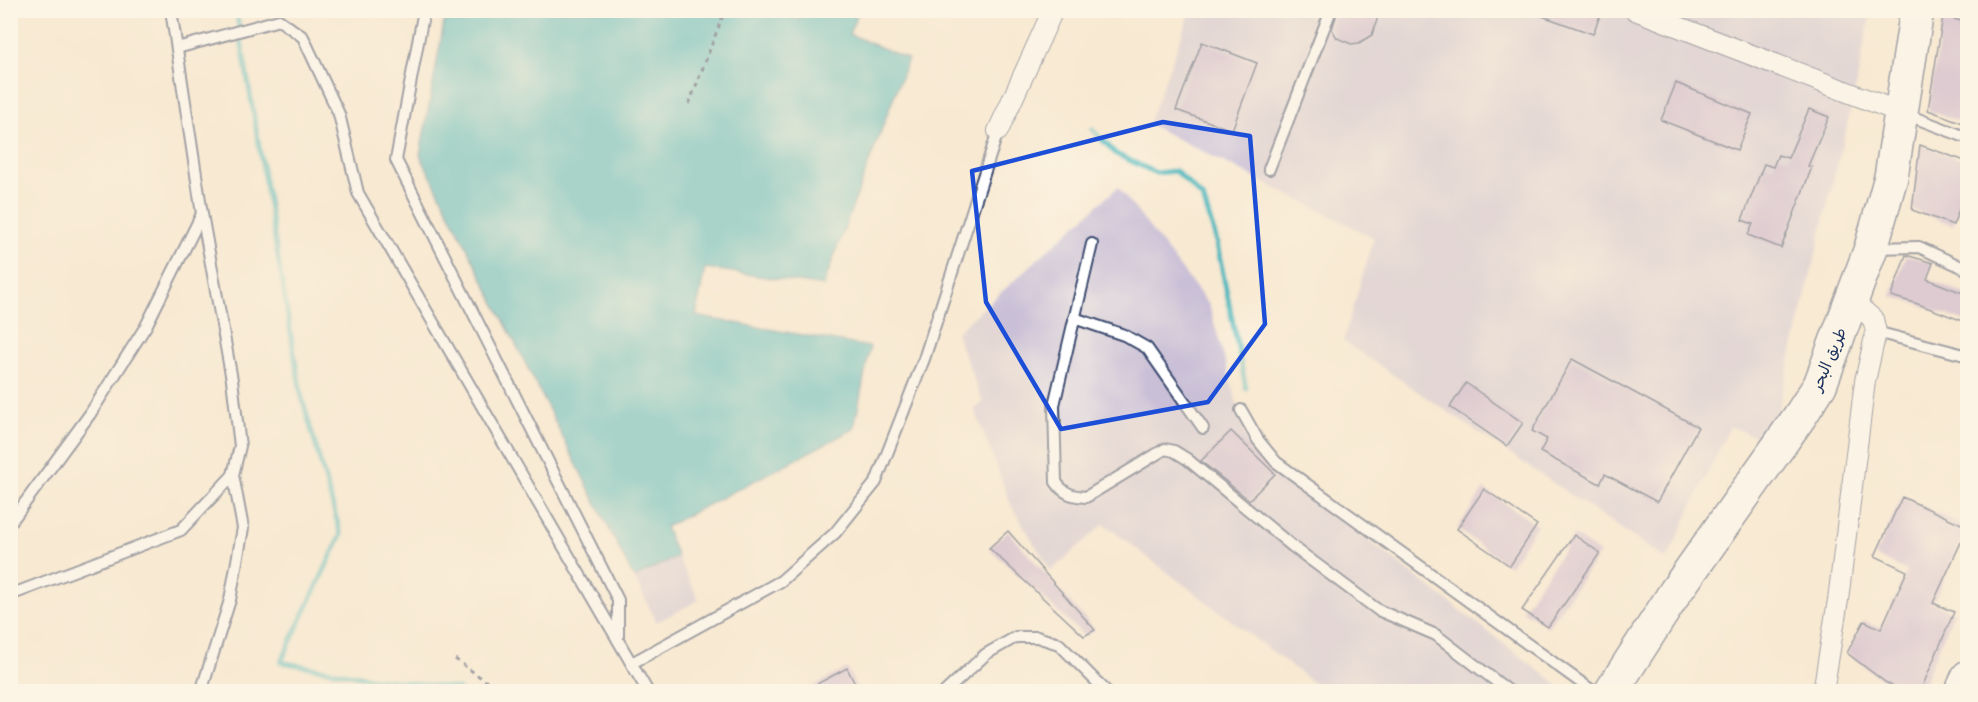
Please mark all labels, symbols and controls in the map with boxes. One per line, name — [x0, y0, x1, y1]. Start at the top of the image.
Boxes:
street label: طريق البحر — [1805, 324, 1850, 396]

